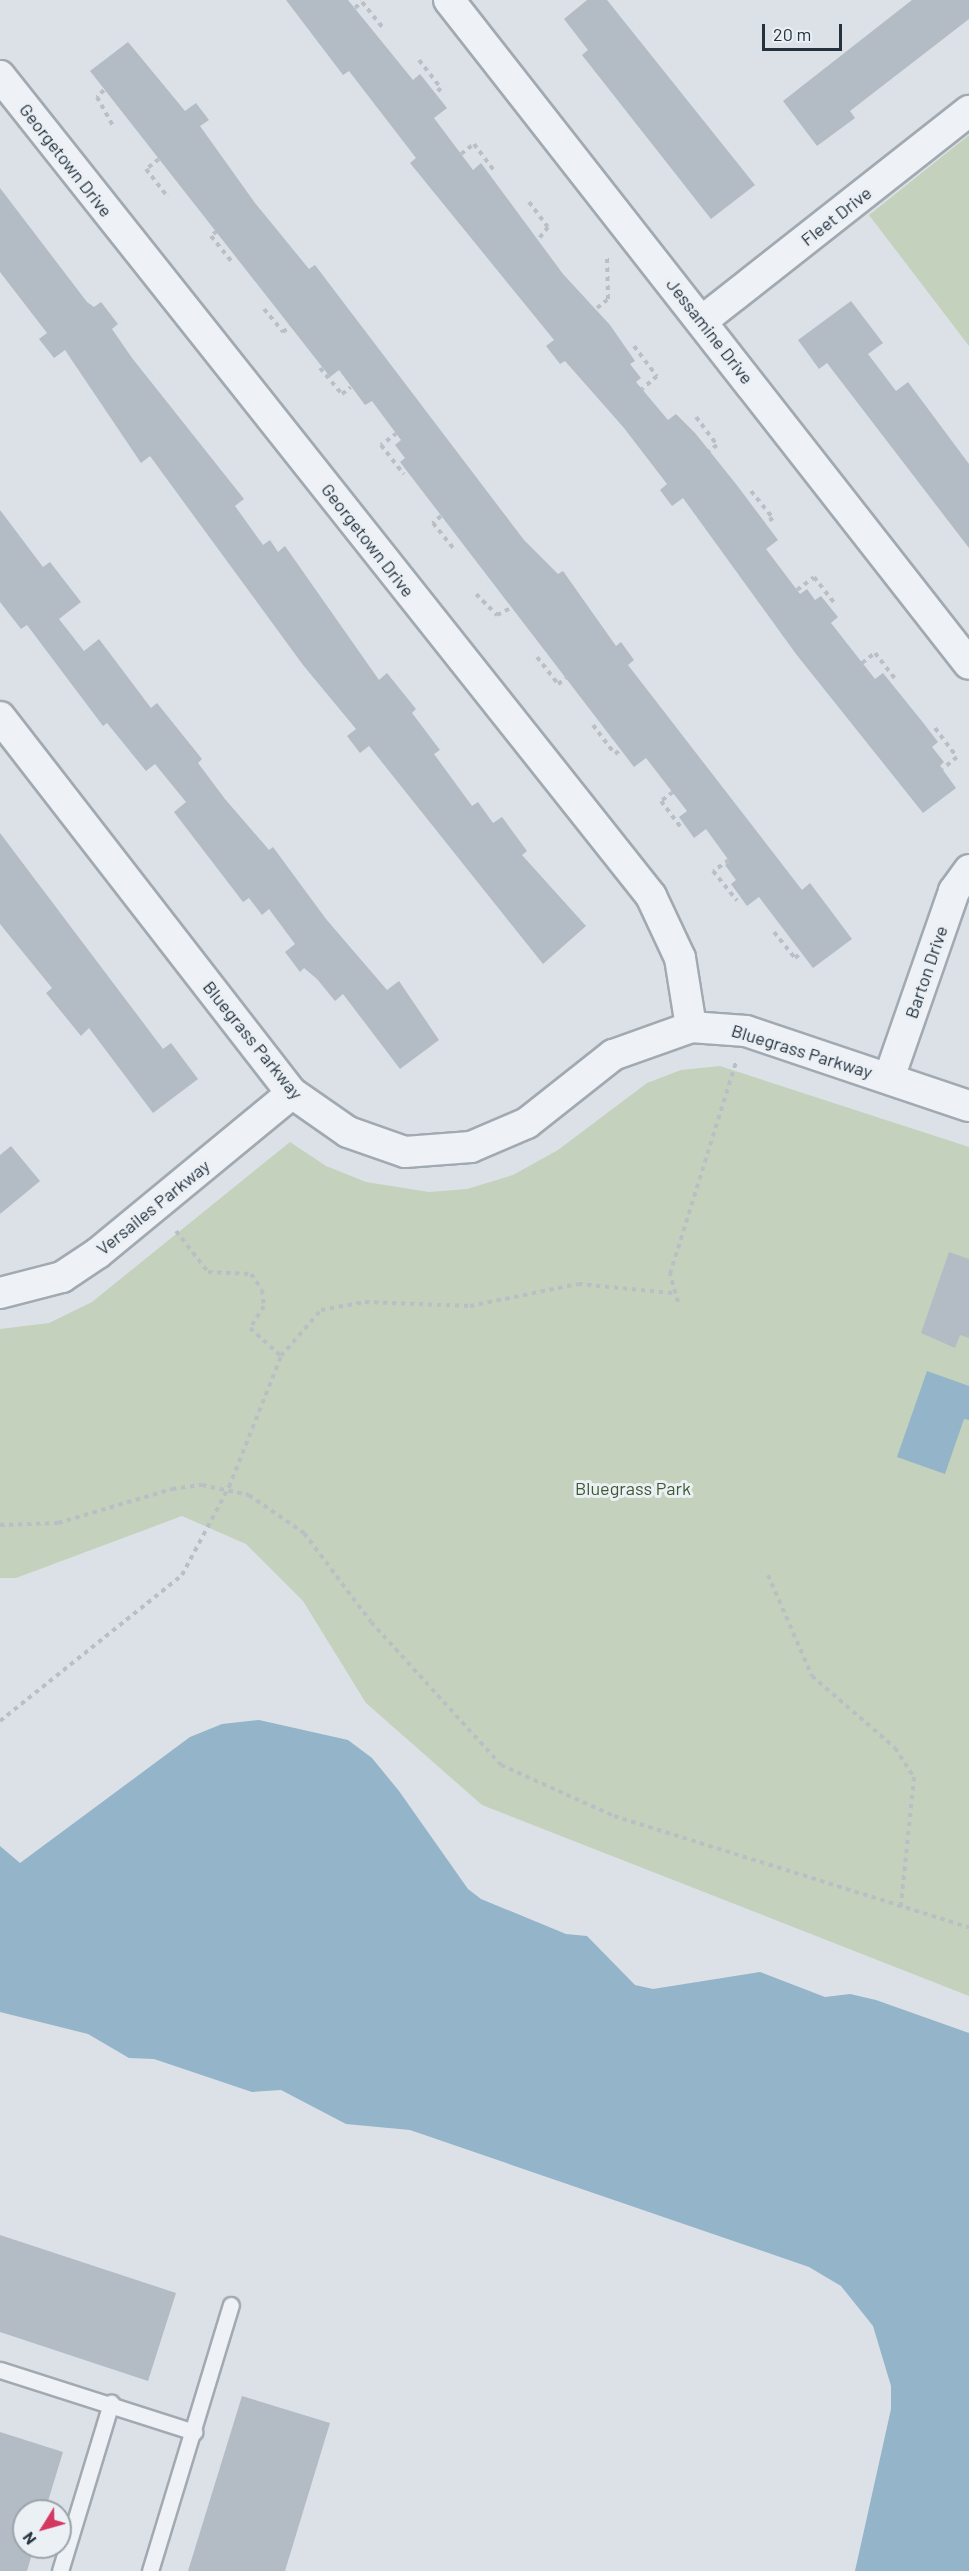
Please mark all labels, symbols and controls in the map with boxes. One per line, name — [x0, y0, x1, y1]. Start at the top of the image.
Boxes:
scale bar — [765, 12, 844, 50]
text: 20 m — [773, 23, 811, 45]
street label: Georgetown Drive — [15, 99, 117, 221]
street label: Fleet Drive — [796, 182, 876, 250]
street label: Jessamine Drive — [662, 274, 758, 388]
street label: Georgetown Drive — [317, 479, 419, 601]
street label: Barton Drive — [900, 923, 952, 1021]
street label: Bluegrass Parkway — [199, 976, 307, 1104]
street label: Bluegrass Parkway — [729, 1019, 875, 1083]
street label: Versailes Parkway — [92, 1155, 214, 1259]
park label: Bluegrass Park — [575, 1477, 691, 1499]
north arrow — [12, 2499, 72, 2559]
text: N — [18, 2529, 40, 2549]

